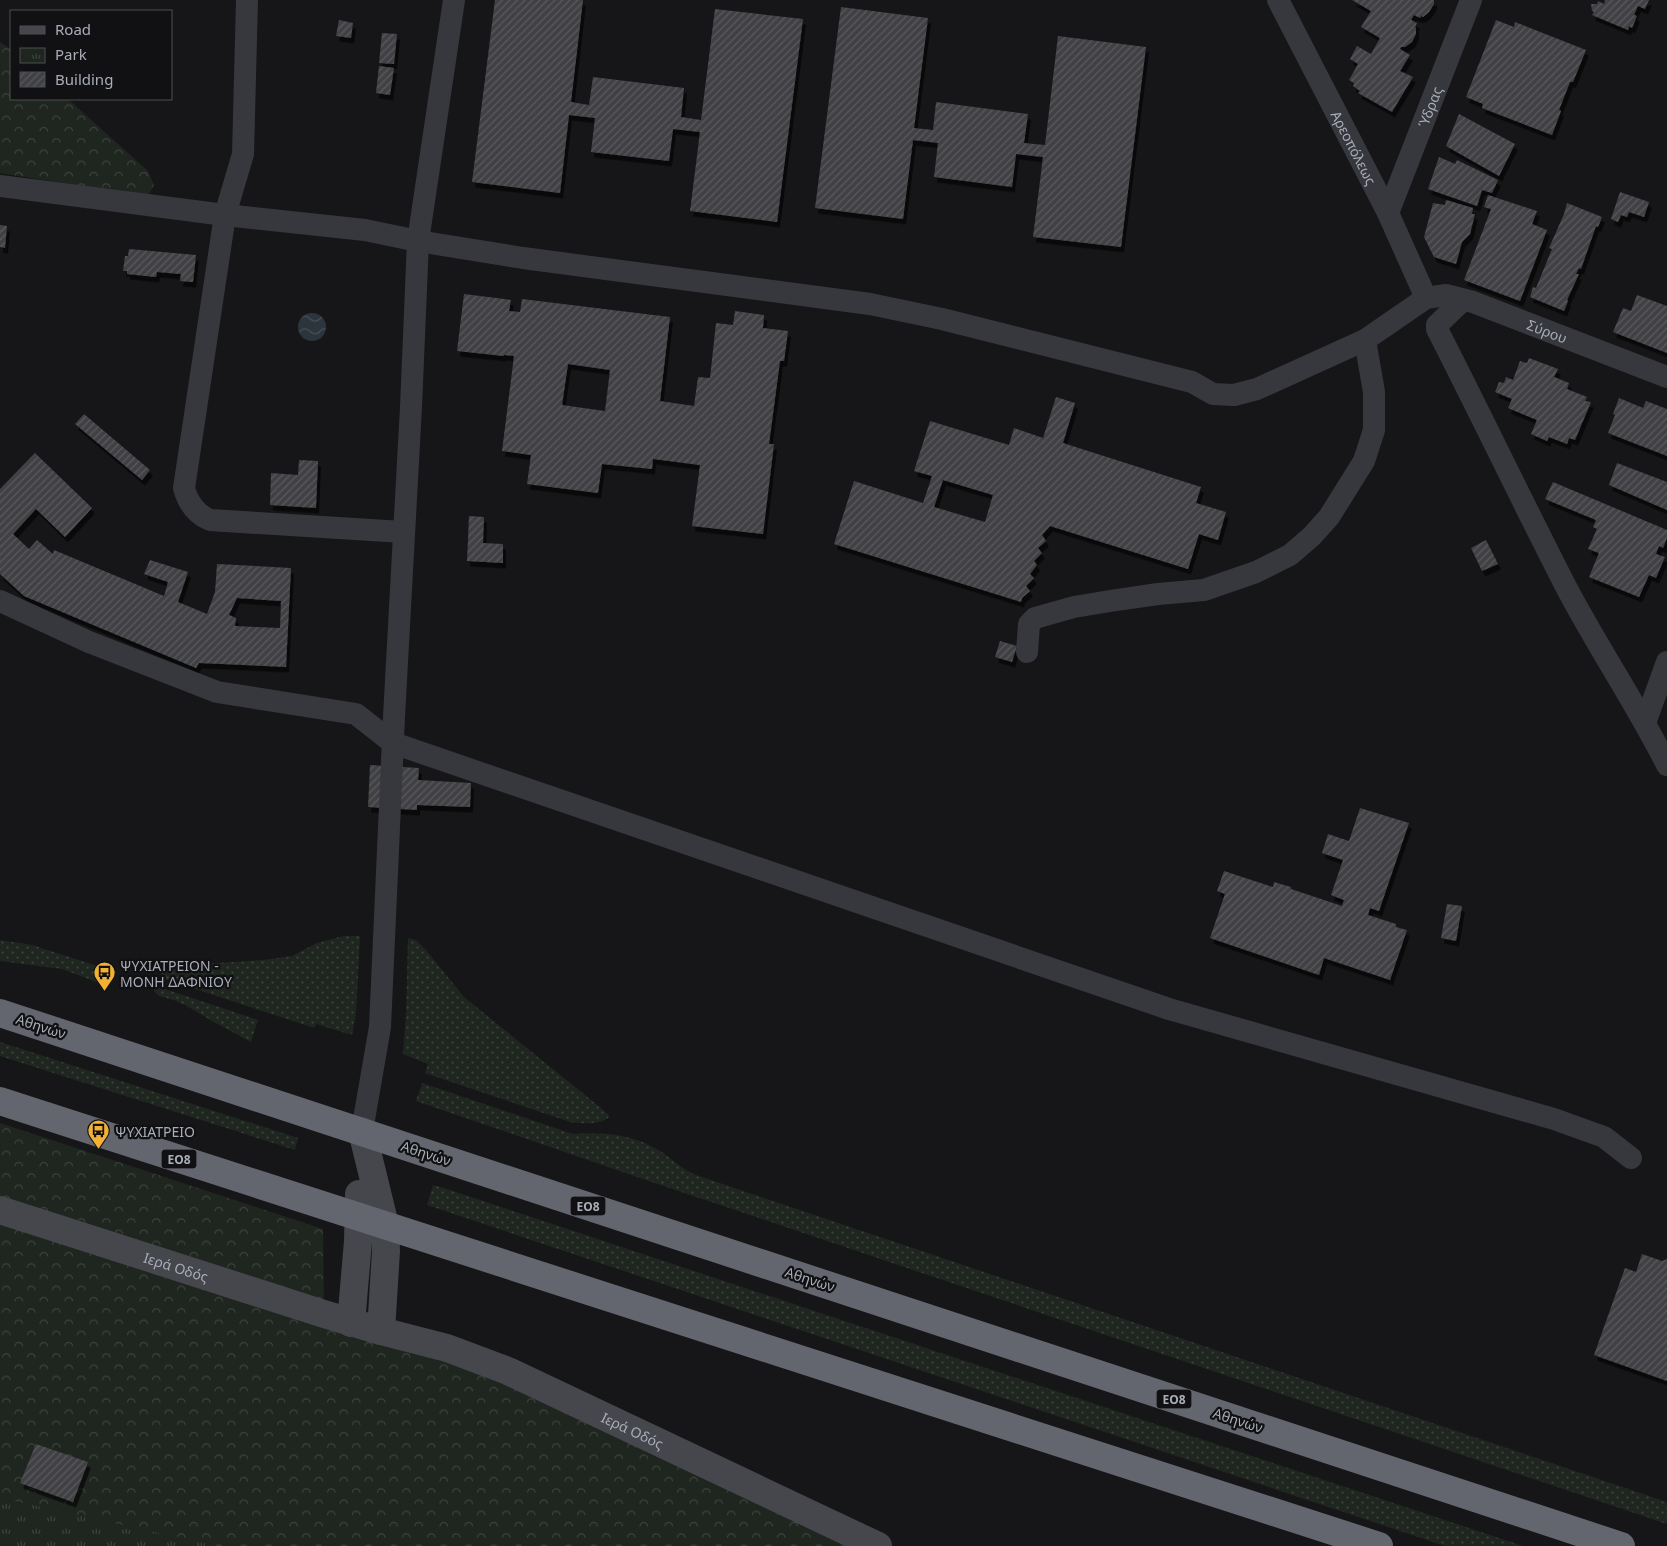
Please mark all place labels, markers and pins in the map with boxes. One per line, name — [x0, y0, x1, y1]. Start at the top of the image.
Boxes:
place label: ΨΥΧΙΑΤΡΕΙΟΝ - ΜΟΝΗ ΔΑΦΝΙΟΥ — [120, 956, 232, 991]
bus stop icon: ΨΥΧΙΑΤΡΕΙΟΝ - ΜΟΝΗ ΔΑΦΝΙΟΥ — [92, 961, 116, 992]
bus stop icon: ΨΥΧΙΑΤΡΕΙΟ — [87, 1119, 111, 1150]
place label: ΨΥΧΙΑΤΡΕΙΟ — [115, 1122, 195, 1141]

